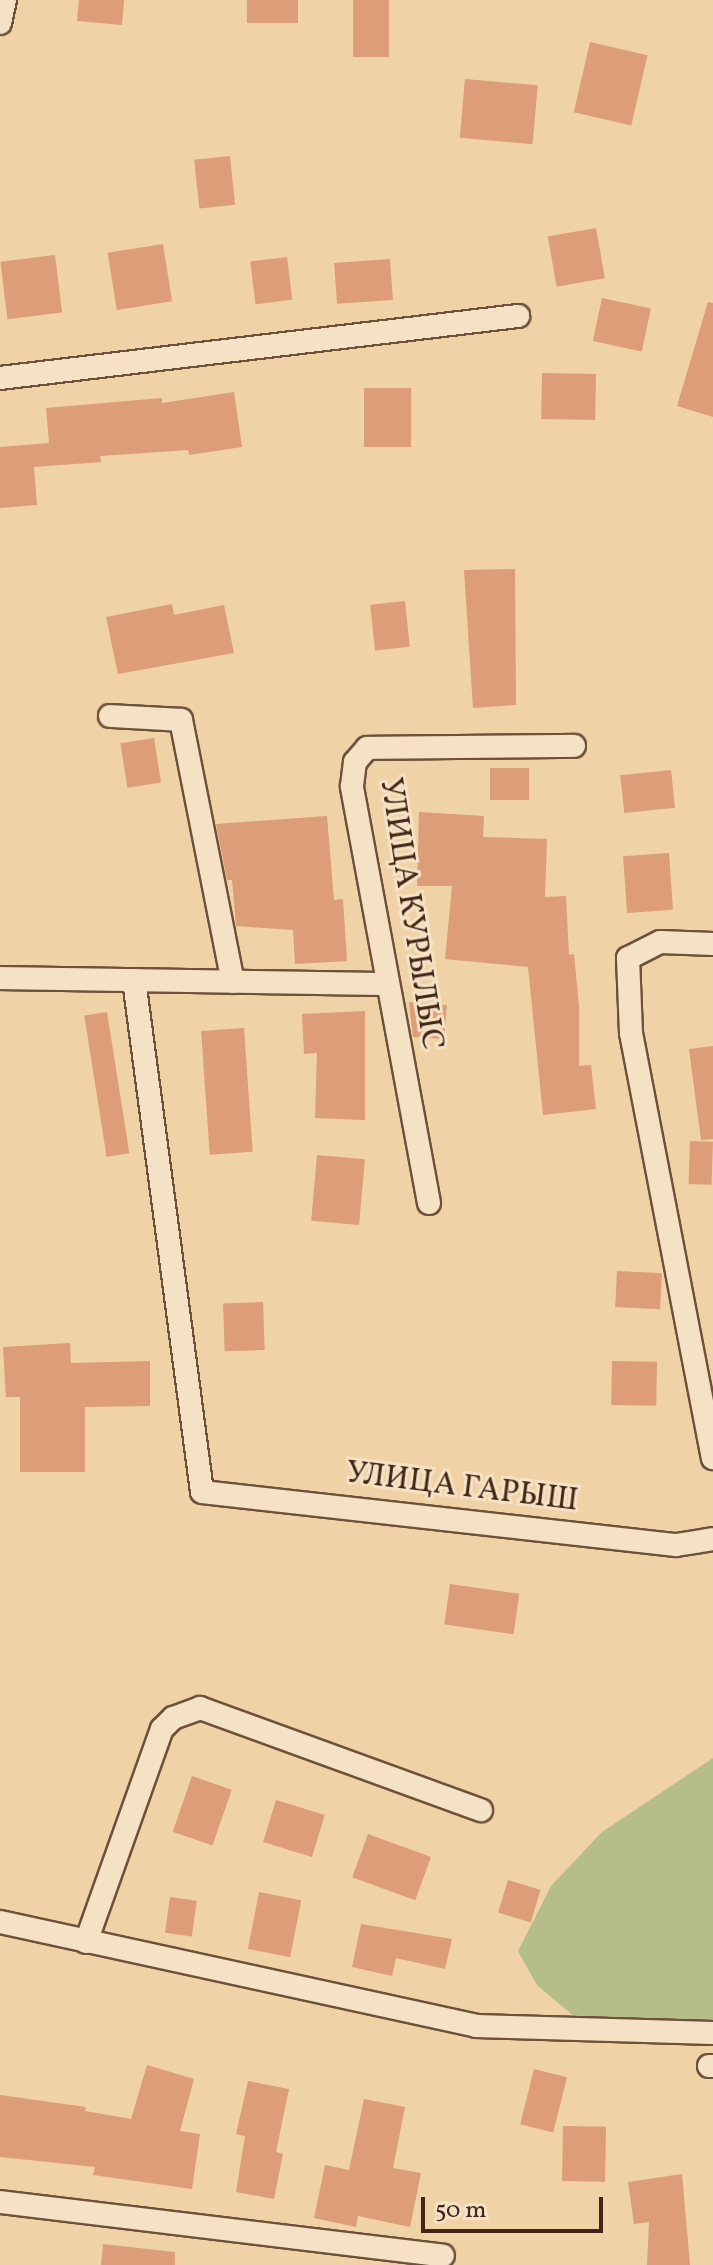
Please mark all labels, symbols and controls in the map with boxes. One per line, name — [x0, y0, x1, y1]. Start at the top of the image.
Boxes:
street label: УЛИЦА КУРЫЛЫС — [370, 775, 450, 1053]
street label: УЛИЦА ГАРЫШ — [344, 1455, 580, 1521]
scale bar — [425, 2181, 607, 2231]
text: 50 m — [435, 2194, 487, 2228]

